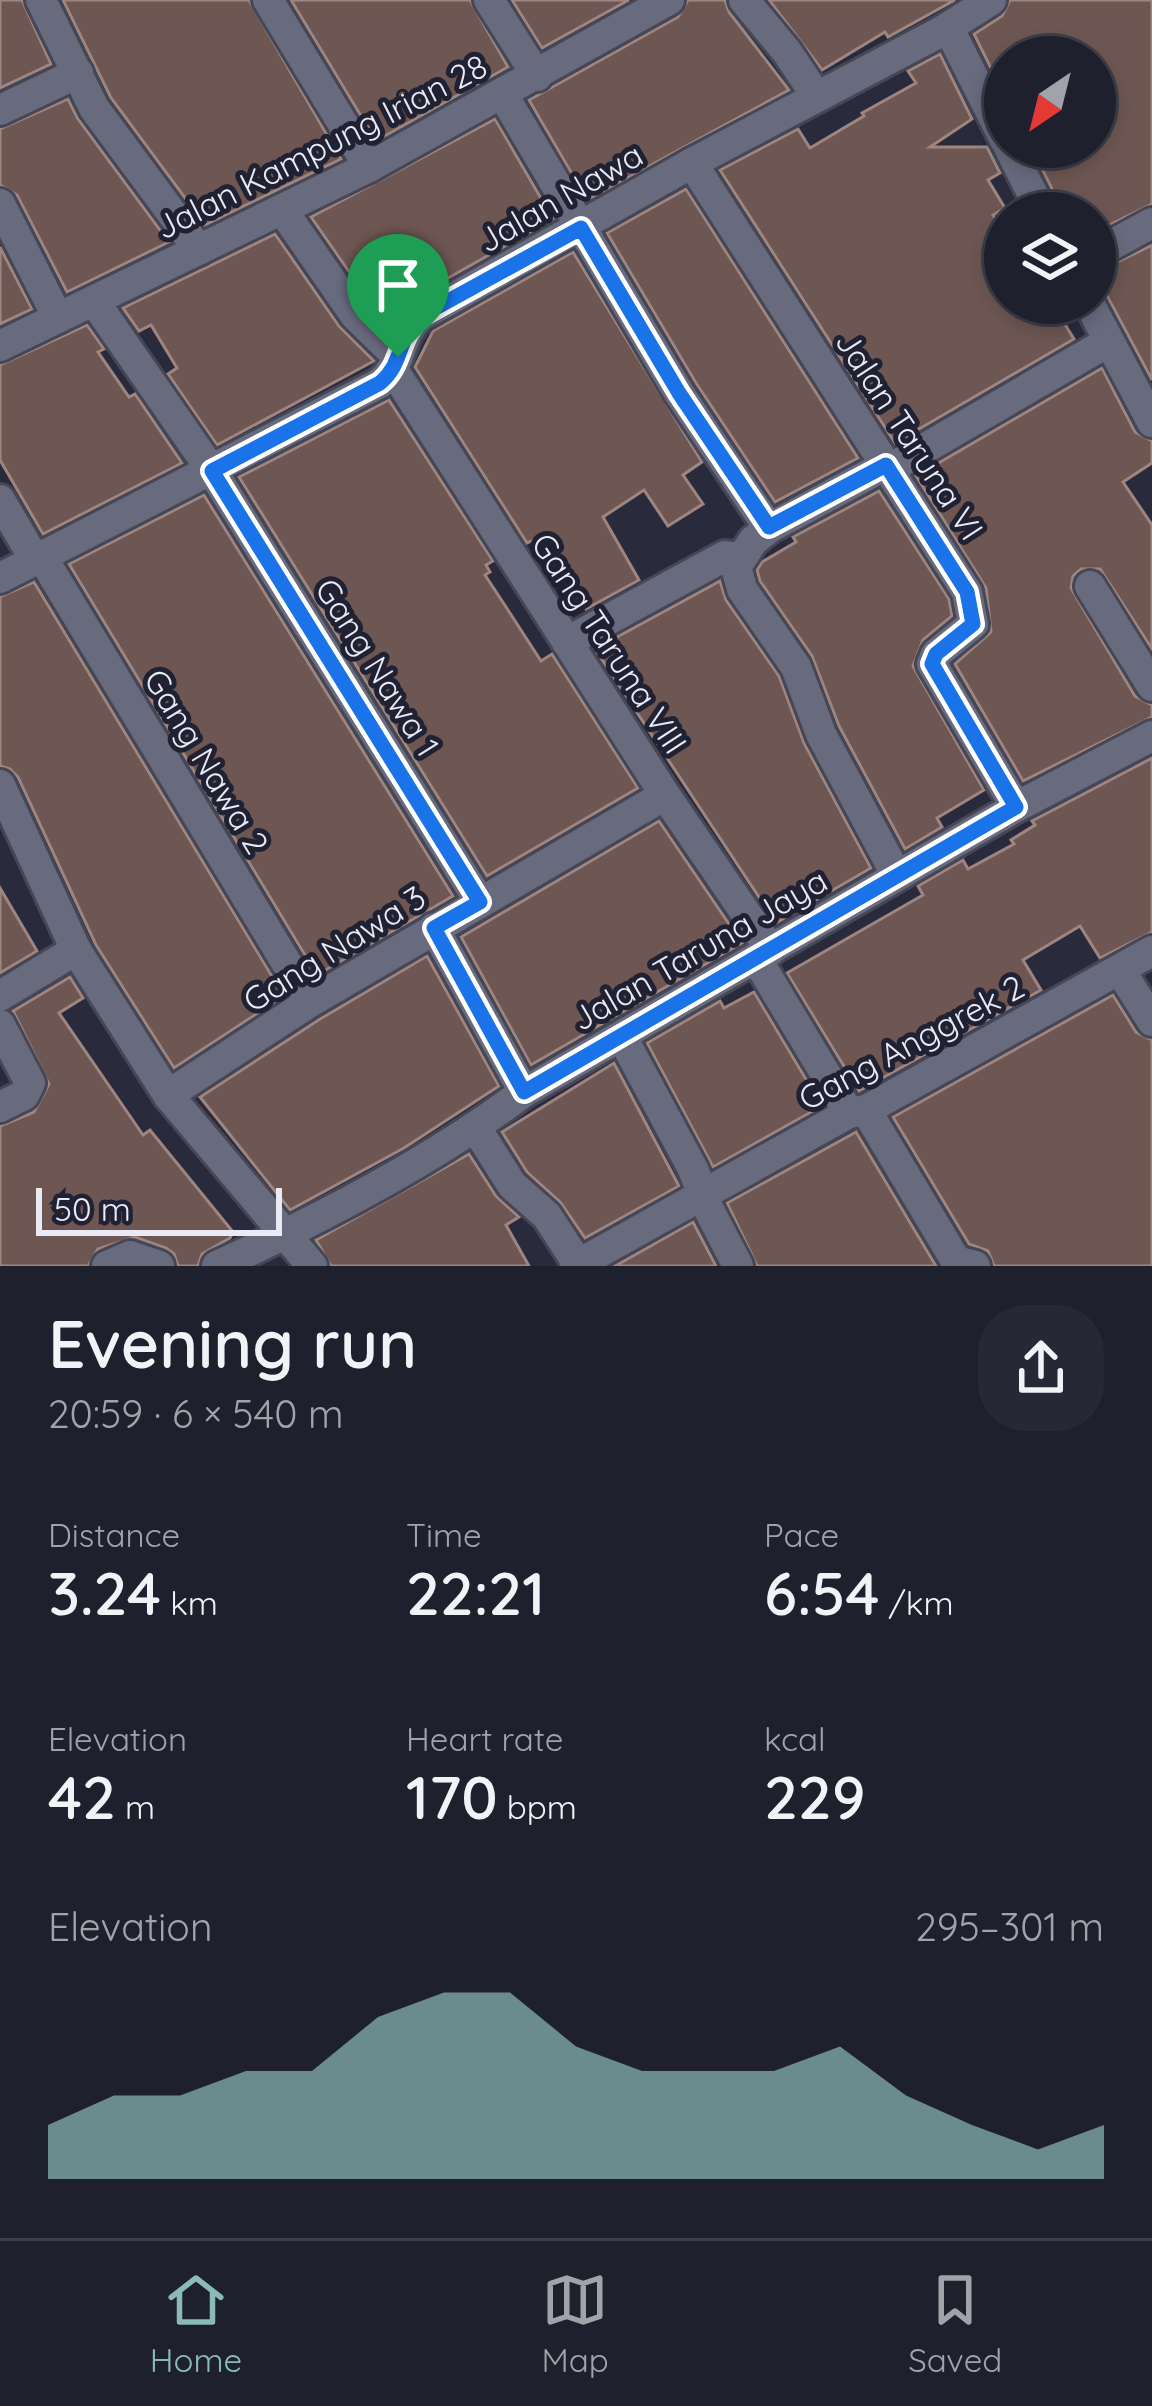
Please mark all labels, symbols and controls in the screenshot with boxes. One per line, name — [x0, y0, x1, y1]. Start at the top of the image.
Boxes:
north arrow — [984, 36, 1116, 168]
map controls — [984, 36, 1116, 324]
street label: Jalan Kampung Irian 28 — [148, 45, 494, 247]
street label: Jalan Nawa — [470, 133, 650, 261]
button: layers — [984, 192, 1116, 324]
pin — [347, 234, 449, 357]
icon: arrive — [365, 252, 431, 318]
street label: Jalan Taruna VI — [827, 323, 993, 547]
street label: Gang Taruna VIII — [523, 525, 697, 761]
street label: Gang Nawa 1 — [307, 570, 449, 764]
street label: Gang Nawa 2 — [136, 661, 278, 861]
street label: Jalan Taruna Jaya — [564, 859, 834, 1039]
street label: Gang Nawa 3 — [235, 876, 433, 1020]
street label: Gang Anggrek 2 — [791, 965, 1031, 1119]
scale bar — [36, 1182, 282, 1235]
text: 50 m — [54, 1188, 131, 1229]
text: Evening run — [48, 1302, 417, 1385]
button: share — [978, 1305, 1104, 1431]
text: 20:59 · 6 × 540 m — [48, 1389, 344, 1438]
text: Distance — [48, 1514, 180, 1555]
text: Time — [406, 1514, 482, 1555]
text: Pace — [764, 1514, 839, 1555]
text: 3.24 — [48, 1555, 161, 1630]
text: 22:21 — [406, 1555, 545, 1630]
text: 6:54 — [764, 1555, 880, 1630]
text: km — [161, 1582, 218, 1623]
text: /km — [880, 1582, 954, 1623]
text: Elevation — [48, 1718, 187, 1759]
text: Heart rate — [406, 1718, 563, 1759]
text: kcal — [764, 1718, 826, 1759]
text: 42 — [48, 1759, 116, 1834]
text: 170 — [406, 1759, 498, 1834]
text: 229 — [764, 1759, 866, 1834]
text: m — [116, 1786, 155, 1827]
text: bpm — [498, 1786, 577, 1827]
text: Elevation — [48, 1902, 212, 1951]
text: 295–301 m — [915, 1902, 1104, 1951]
tab: Home — [150, 2267, 242, 2380]
tab: Map — [542, 2267, 609, 2380]
tab: Saved — [908, 2267, 1002, 2380]

